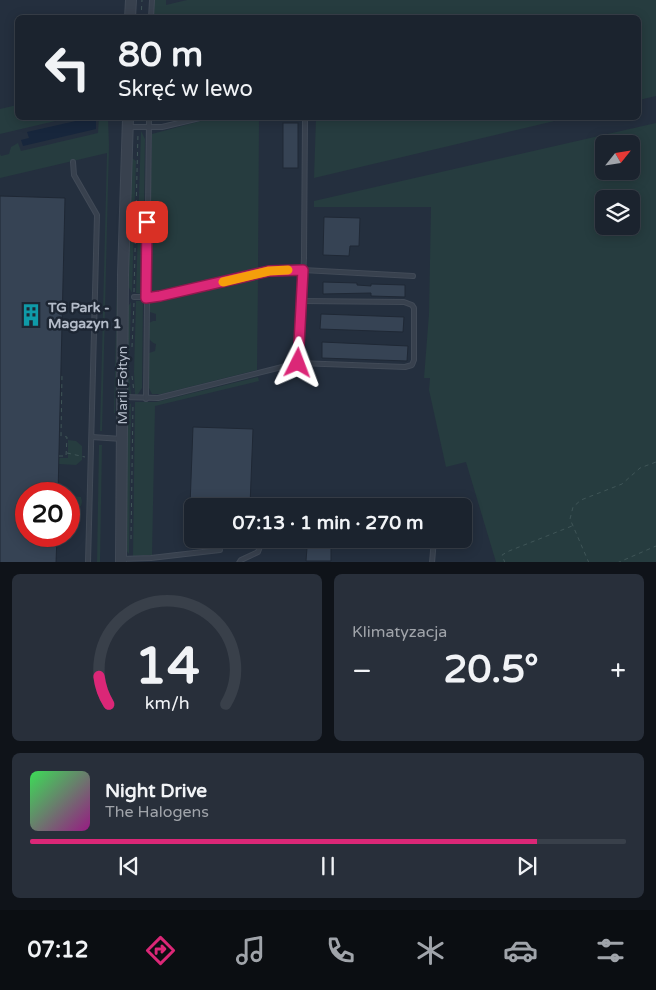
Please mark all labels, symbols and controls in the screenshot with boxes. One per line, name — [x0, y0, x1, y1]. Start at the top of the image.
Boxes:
text: 80 m — [118, 34, 203, 76]
icon: left — [35, 35, 100, 100]
text: Skręć w lewo — [118, 76, 253, 102]
north arrow — [595, 135, 640, 180]
map controls — [595, 135, 640, 235]
button: layers — [595, 190, 640, 235]
pin — [126, 201, 168, 243]
icon: arrive — [133, 208, 161, 236]
place label: TG Park - Magazyn 1 — [47, 299, 122, 332]
building icon: TG Park - Magazyn 1 — [18, 302, 44, 328]
position arrow — [271, 336, 323, 388]
street label: Marii Fołtyn — [114, 346, 131, 424]
speed limit sign: 20 — [15, 482, 80, 547]
text: 07:13 · 1 min · 270 m — [232, 512, 424, 534]
text: Klimatyzacja — [352, 622, 447, 642]
text: 14 — [134, 635, 200, 698]
text: 20.5° — [444, 647, 539, 693]
text: − — [352, 654, 372, 688]
text: + — [610, 654, 626, 688]
text: km/h — [145, 693, 189, 714]
text: Night Drive — [105, 780, 207, 802]
text: The Halogens — [105, 802, 209, 822]
icon: previous — [115, 852, 143, 880]
icon: pause — [314, 852, 342, 880]
icon: next — [513, 852, 541, 880]
icon: directions — [143, 933, 178, 968]
icon: music — [233, 933, 268, 968]
icon: phone — [323, 933, 358, 968]
icon: climate — [413, 933, 448, 968]
icon: car — [503, 933, 538, 968]
icon: filters — [593, 933, 628, 968]
text: 07:12 — [28, 937, 88, 963]

